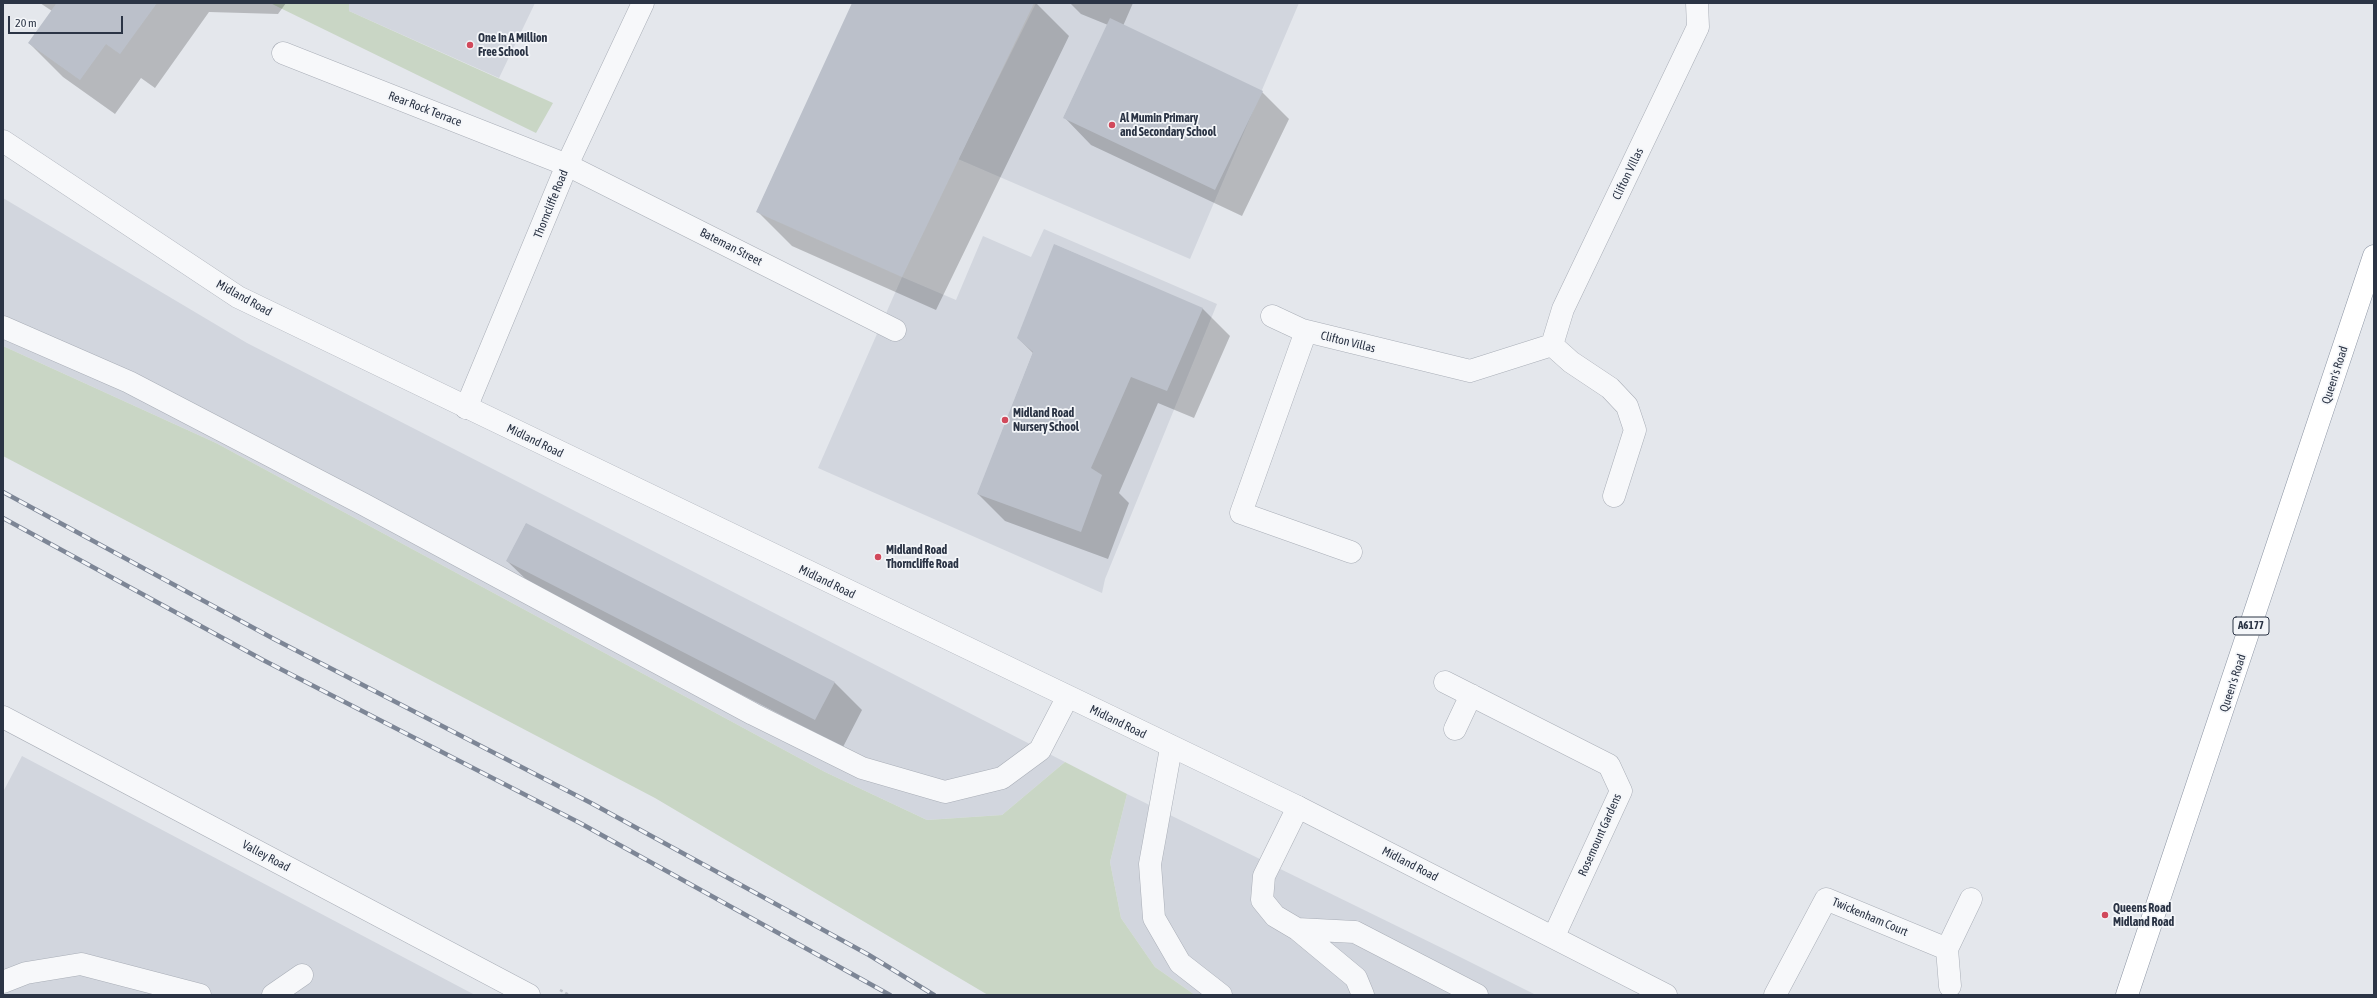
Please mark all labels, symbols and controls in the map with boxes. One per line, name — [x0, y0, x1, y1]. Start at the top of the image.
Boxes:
scale bar — [10, 8, 125, 34]
text: 20 m — [15, 16, 37, 30]
place label: One In A Million Free School — [478, 31, 547, 59]
marker: One In A Million Free School — [465, 40, 475, 50]
street label: Rear Rock Terrace — [386, 88, 464, 130]
place label: Al Mumin Primary and Secondary School — [1120, 111, 1216, 139]
marker: Al Mumin Primary and Secondary School — [1107, 120, 1117, 130]
street label: Clifton Villas — [1609, 146, 1647, 202]
street label: Thorncliffe Road — [531, 168, 571, 240]
street label: Bateman Street — [697, 225, 765, 269]
street label: Midland Road — [214, 277, 274, 319]
street label: Clifton Villas — [1319, 328, 1377, 356]
street label: Queen's Road — [2319, 344, 2351, 406]
place label: Midland Road Nursery School — [1013, 406, 1079, 434]
marker: Midland Road Nursery School — [1000, 415, 1010, 425]
street label: Midland Road — [504, 421, 566, 461]
place label: Midland Road Thorncliffe Road — [886, 543, 959, 571]
marker: Midland Road Thorncliffe Road — [873, 552, 883, 562]
street label: Midland Road — [796, 562, 858, 602]
road number: A6177 — [2233, 617, 2269, 635]
street label: Queen's Road — [2217, 652, 2249, 714]
street label: Midland Road — [1087, 702, 1149, 742]
street label: Rosemount Gardens — [1575, 791, 1625, 879]
street label: Valley Road — [240, 837, 292, 875]
street label: Midland Road — [1379, 844, 1441, 884]
street label: Twickenham Court — [1830, 895, 1910, 939]
place label: Queens Road Midland Road — [2113, 901, 2174, 929]
marker: Queens Road Midland Road — [2100, 910, 2110, 920]

